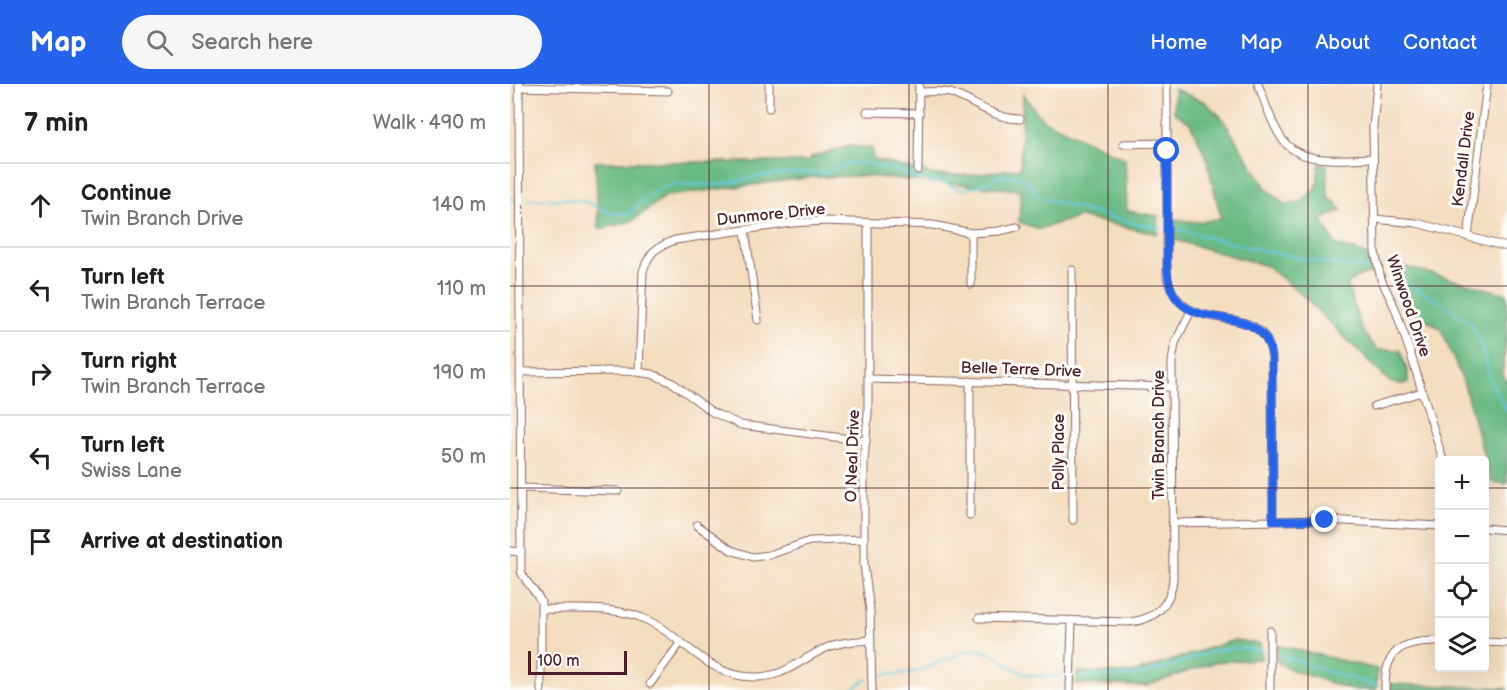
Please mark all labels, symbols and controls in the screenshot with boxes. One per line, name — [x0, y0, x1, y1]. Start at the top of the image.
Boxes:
search box — [122, 15, 542, 69]
text: Map — [30, 26, 86, 59]
icon: search — [143, 26, 176, 59]
text: Search here — [191, 29, 313, 56]
text: Home — [1150, 30, 1207, 55]
text: Map — [1240, 30, 1282, 55]
text: About — [1315, 30, 1370, 55]
text: Contact — [1403, 30, 1477, 55]
text: 7 min — [24, 108, 88, 139]
street label: Kendall Drive — [1449, 110, 1479, 208]
text: Walk · 490 m — [373, 111, 486, 135]
route start — [1153, 137, 1179, 163]
text: Continue — [81, 180, 171, 207]
icon: ahead — [24, 189, 57, 222]
text: 140 m — [432, 193, 486, 217]
street label: Dunmore Drive — [716, 200, 827, 230]
text: Twin Branch Drive — [81, 207, 243, 231]
street label: Winwood Drive — [1382, 253, 1434, 360]
text: Turn left — [81, 264, 165, 291]
icon: left — [24, 273, 57, 306]
text: 110 m — [437, 277, 486, 301]
text: Twin Branch Terrace — [81, 291, 265, 315]
text: Turn right — [81, 348, 177, 375]
icon: right — [24, 357, 57, 390]
street label: Belle Terre Drive — [960, 358, 1082, 382]
text: 190 m — [433, 361, 486, 385]
street label: Twin Branch Drive — [1150, 370, 1169, 500]
text: Twin Branch Terrace — [81, 375, 265, 399]
street label: O Neal Drive — [842, 409, 864, 503]
street label: Polly Place — [1050, 413, 1069, 490]
text: Turn left — [81, 432, 165, 459]
icon: left — [24, 441, 57, 474]
text: 50 m — [441, 445, 486, 469]
map controls — [1435, 456, 1489, 672]
button: + — [1435, 456, 1489, 510]
text: Swiss Lane — [81, 459, 182, 483]
route end — [1311, 506, 1337, 532]
button: − — [1435, 510, 1489, 564]
icon: arrive — [24, 525, 57, 558]
text: Arrive at destination — [81, 528, 283, 555]
button: locate — [1435, 564, 1489, 618]
button: layers — [1435, 618, 1489, 672]
scale bar — [528, 648, 627, 676]
text: 100 m — [537, 652, 580, 671]

